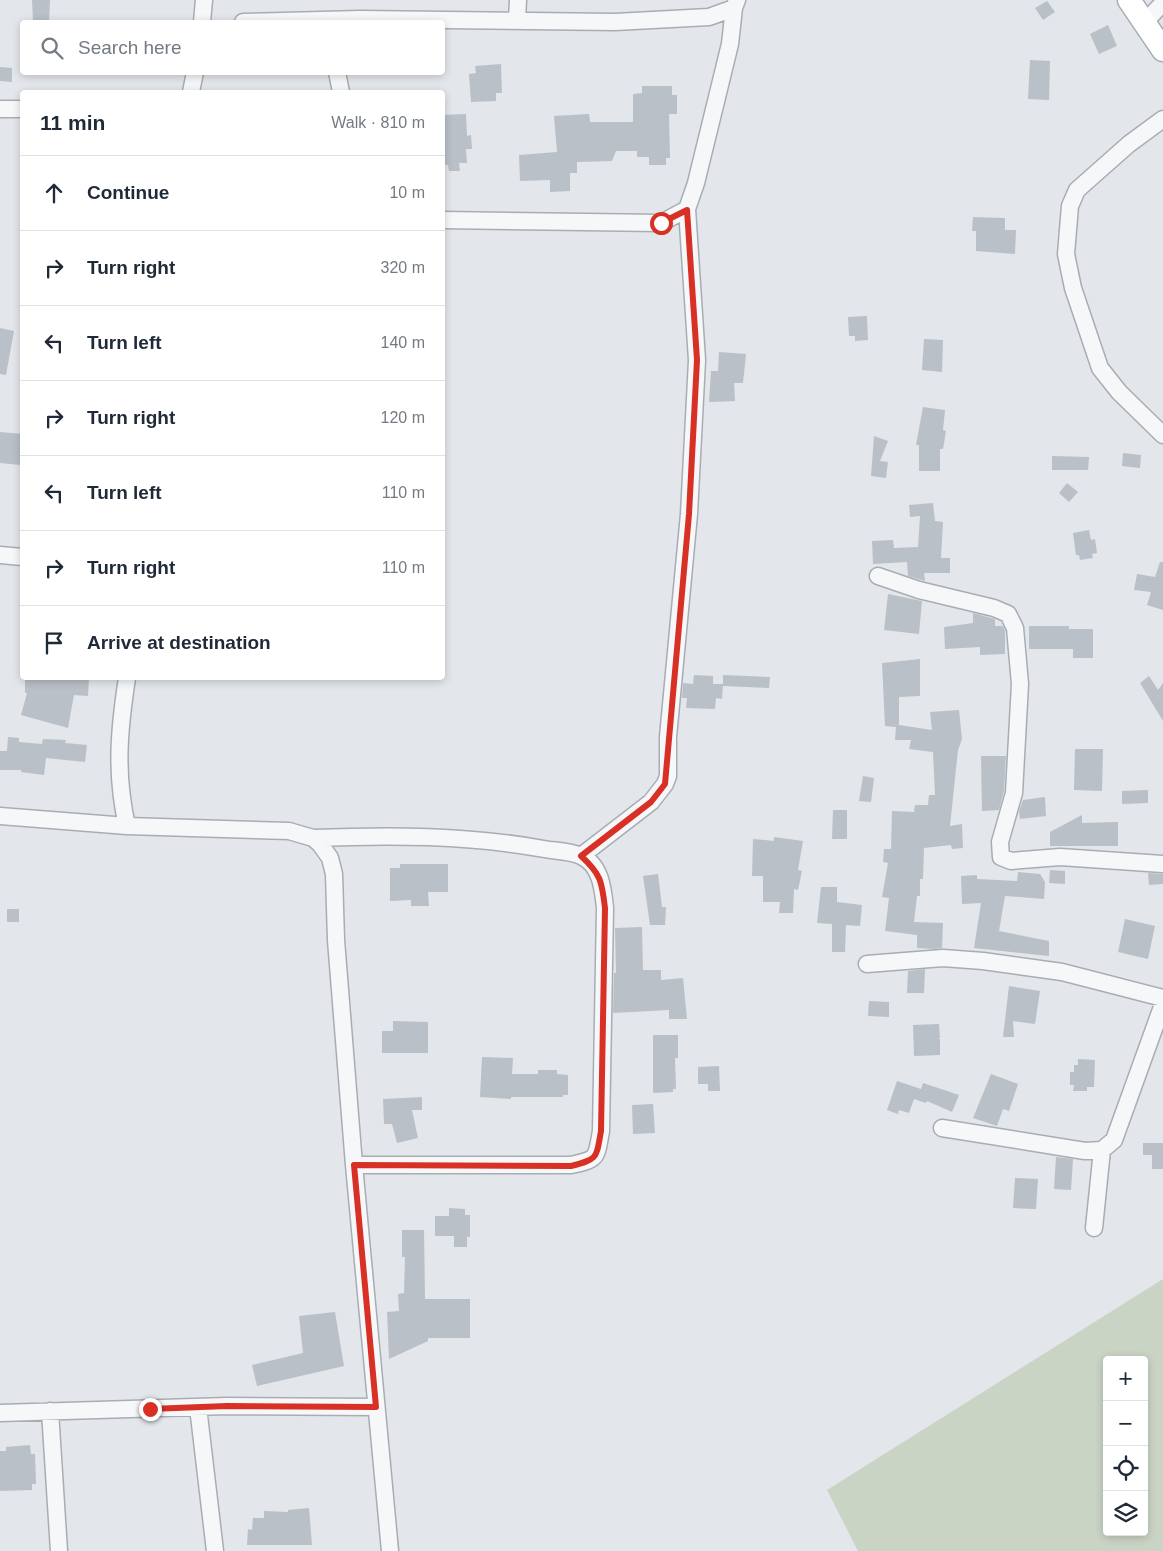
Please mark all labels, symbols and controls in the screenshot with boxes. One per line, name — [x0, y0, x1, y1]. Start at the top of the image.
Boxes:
search box — [20, 20, 445, 75]
icon: search — [38, 34, 66, 62]
text: Search here — [78, 37, 182, 58]
text: 11 min — [40, 111, 105, 134]
text: Walk · 810 m — [331, 114, 425, 131]
icon: ahead — [40, 179, 68, 207]
text: Continue — [87, 182, 169, 203]
text: 10 m — [389, 184, 425, 201]
route start — [650, 212, 673, 235]
icon: right — [40, 254, 68, 282]
text: Turn right — [87, 257, 175, 278]
text: 320 m — [381, 259, 425, 276]
icon: left — [40, 329, 68, 357]
text: Turn left — [87, 332, 162, 353]
text: 140 m — [381, 334, 425, 351]
icon: right — [40, 404, 68, 432]
text: Turn right — [87, 407, 175, 428]
text: 120 m — [381, 409, 425, 426]
icon: left — [40, 479, 68, 507]
text: Turn left — [87, 482, 162, 503]
text: 110 m — [382, 484, 425, 501]
icon: right — [40, 554, 68, 582]
text: Turn right — [87, 557, 175, 578]
text: 110 m — [382, 559, 425, 576]
icon: arrive — [40, 629, 68, 657]
text: Arrive at destination — [87, 632, 271, 653]
map controls — [1103, 1356, 1148, 1536]
button: + — [1103, 1356, 1148, 1401]
route end — [139, 1398, 162, 1421]
button: − — [1103, 1401, 1148, 1446]
button: locate — [1103, 1446, 1148, 1491]
button: layers — [1103, 1491, 1148, 1536]

